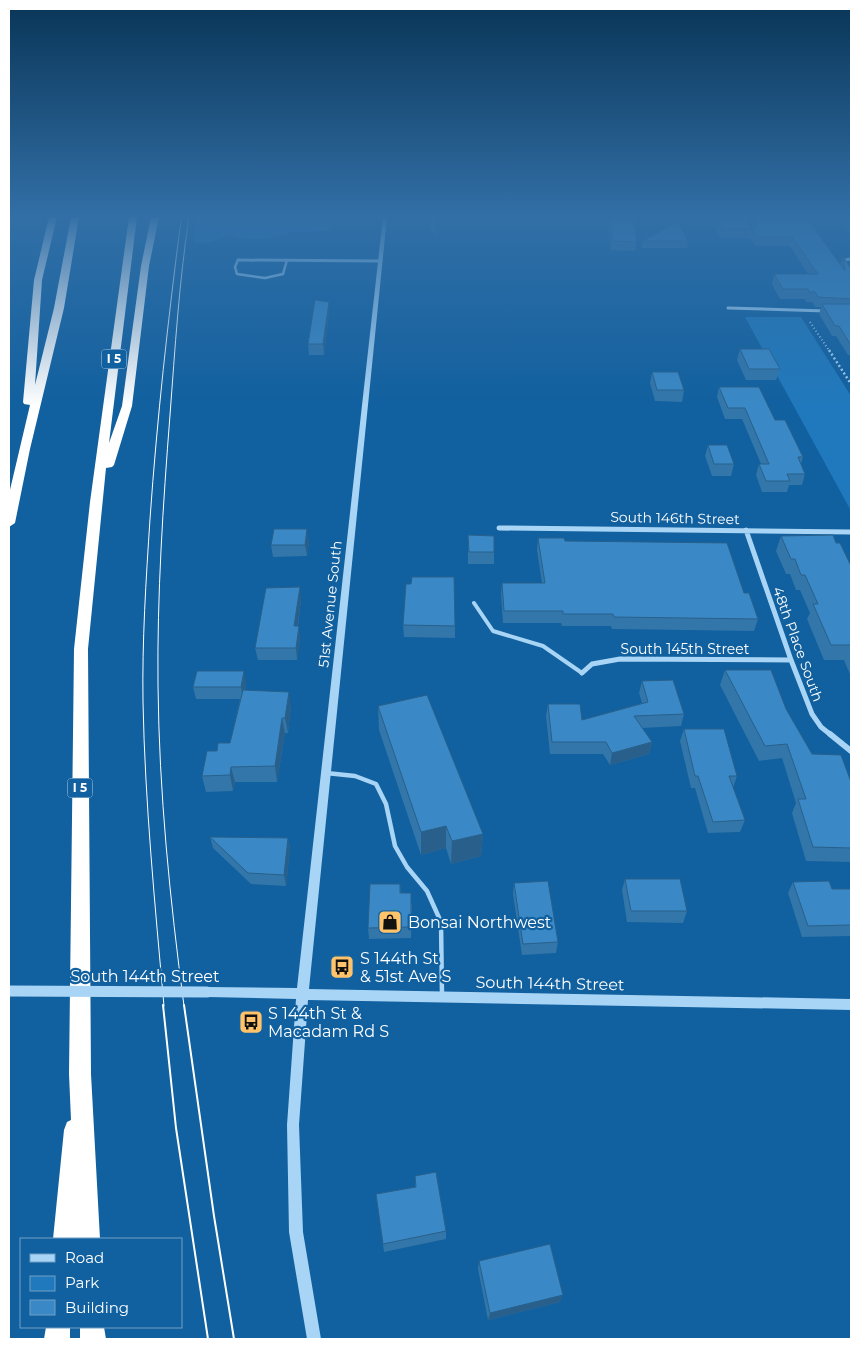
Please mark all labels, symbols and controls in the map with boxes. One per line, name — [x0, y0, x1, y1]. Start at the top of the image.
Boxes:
road number: I 5 — [102, 349, 126, 368]
street label: South 146th Street — [610, 508, 740, 528]
street label: 51st Avenue South — [314, 540, 346, 668]
street label: 48th Place South — [769, 584, 827, 704]
street label: South 145th Street — [621, 640, 750, 658]
road number: I 5 — [68, 778, 92, 798]
shop icon: Bonsai Northwest — [377, 909, 403, 935]
place label: Bonsai Northwest — [408, 913, 552, 932]
place label: S 144th St & 51st Ave S — [360, 949, 452, 986]
bus stop icon: S 144th St & 51st Ave S — [329, 954, 355, 980]
street label: South 144th Street — [71, 967, 220, 986]
street label: South 144th Street — [475, 973, 625, 994]
place label: S 144th St & Macadam Rd S — [268, 1004, 389, 1041]
bus stop icon: S 144th St & Macadam Rd S — [238, 1009, 264, 1035]
legend — [20, 1238, 182, 1328]
text: Road — [65, 1248, 104, 1267]
text: Park — [65, 1273, 99, 1292]
text: Building — [65, 1298, 129, 1317]

